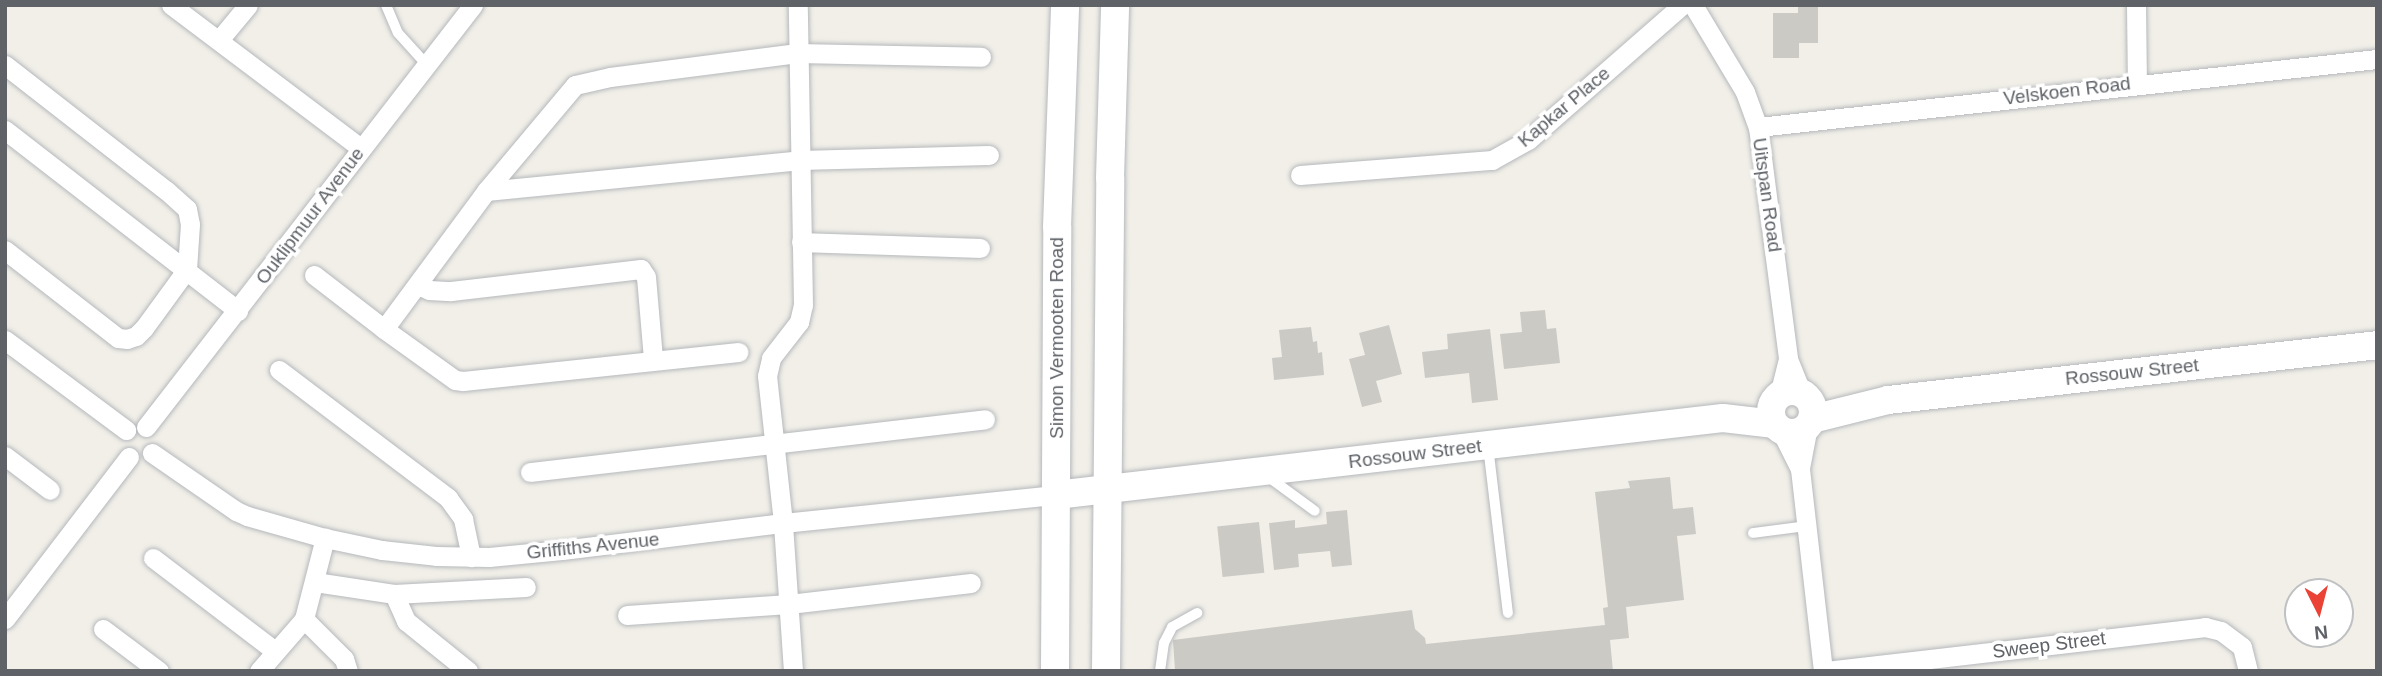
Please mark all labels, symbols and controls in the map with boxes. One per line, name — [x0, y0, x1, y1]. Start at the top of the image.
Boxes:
street label: Kapkar Place — [1513, 62, 1615, 152]
street label: Velskoen Road — [2002, 72, 2132, 110]
street label: Uitspan Road — [1748, 136, 1786, 254]
street label: Ouklipmuur Avenue — [251, 143, 369, 289]
street label: Simon Vermooten Road — [1046, 237, 1068, 439]
street label: Rossouw Street — [2064, 354, 2200, 390]
street label: Rossouw Street — [1347, 435, 1483, 473]
street label: Griffiths Avenue — [525, 528, 661, 564]
north arrow — [2284, 578, 2354, 648]
text: N — [2313, 621, 2329, 644]
street label: Sweep Street — [1991, 627, 2107, 663]

